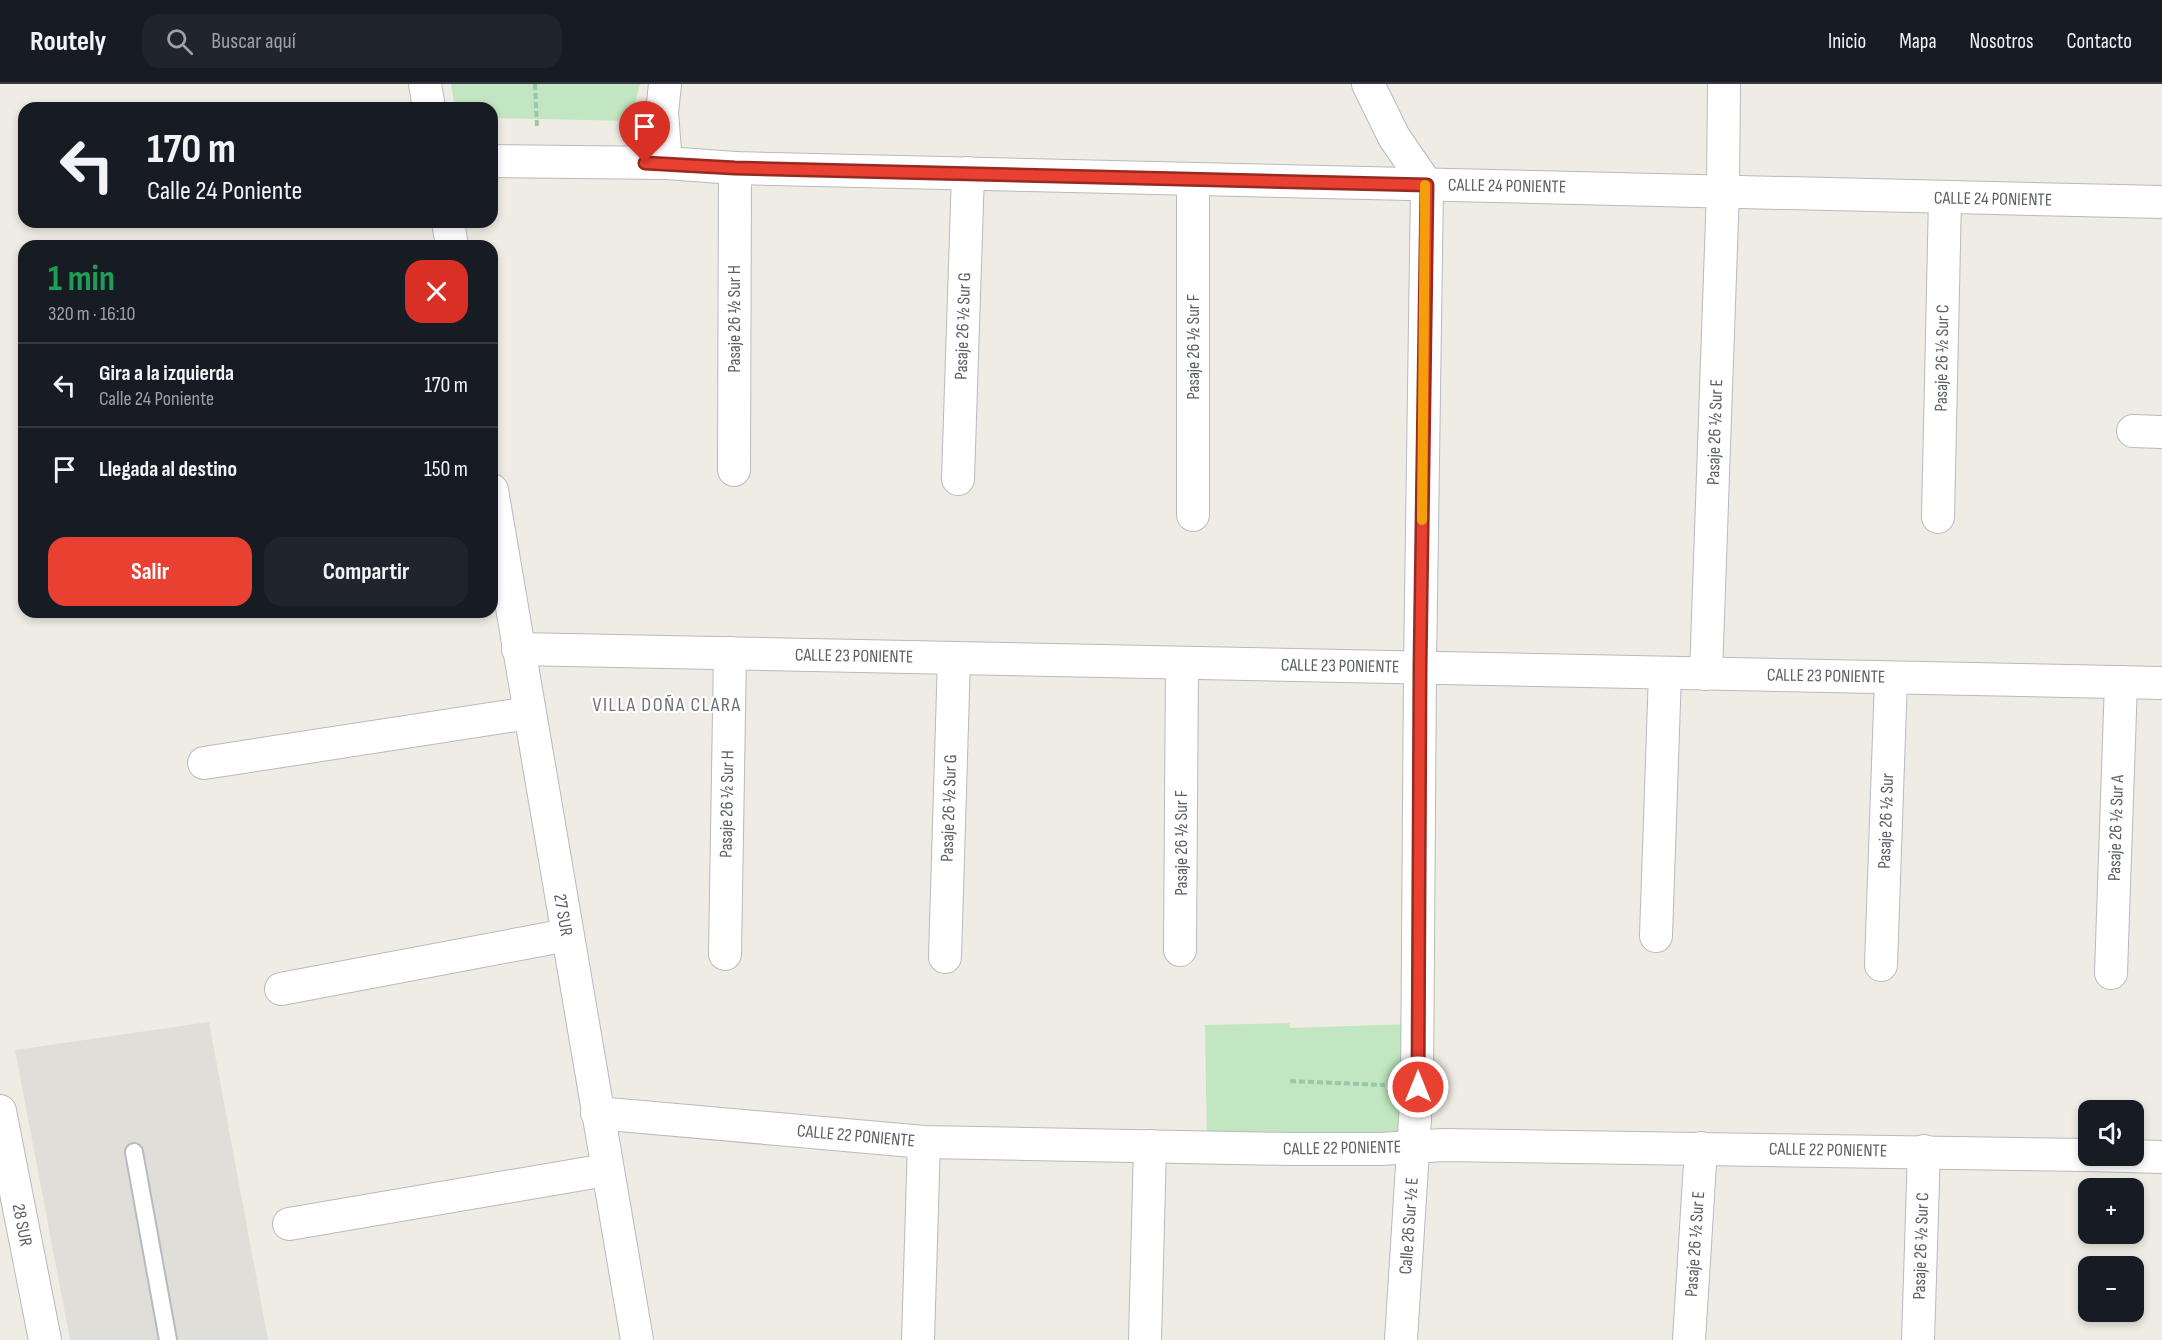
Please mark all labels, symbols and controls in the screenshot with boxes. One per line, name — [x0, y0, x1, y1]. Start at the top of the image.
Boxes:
search box — [142, 14, 562, 68]
text: Routely — [30, 25, 106, 58]
icon: search — [163, 25, 196, 58]
text: Buscar aquí — [211, 28, 296, 55]
text: Inicio — [1828, 29, 1866, 54]
text: Mapa — [1899, 29, 1937, 54]
text: Nosotros — [1970, 29, 2034, 54]
text: Contacto — [2067, 29, 2132, 54]
pin — [619, 101, 670, 163]
icon: arrive — [628, 110, 661, 143]
text: 170 m — [147, 124, 236, 175]
icon: left — [48, 126, 126, 204]
street label: CALLE 24 PONIENTE — [1448, 174, 1566, 198]
text: Calle 24 Poniente — [147, 175, 302, 207]
street label: CALLE 24 PONIENTE — [1934, 187, 2052, 211]
text: 1 min — [48, 258, 115, 301]
button: close — [405, 260, 468, 323]
street label: Pasaje 26 ½ Sur H — [724, 265, 745, 373]
street label: Pasaje 26 ½ Sur G — [951, 272, 975, 380]
street label: Pasaje 26 ½ Sur F — [1183, 294, 1204, 400]
text: 320 m · 16:10 — [48, 302, 135, 326]
street label: Pasaje 26 ½ Sur C — [1931, 304, 1953, 412]
text: Gira a la izquierda — [99, 360, 234, 387]
icon: left — [48, 369, 81, 402]
text: 170 m — [424, 372, 468, 399]
street label: Pasaje 26 ½ Sur E — [1703, 379, 1727, 485]
text: Calle 24 Poniente — [99, 387, 214, 411]
icon: arrive — [48, 453, 81, 486]
text: Llegada al destino — [99, 456, 237, 483]
text: 150 m — [424, 456, 468, 483]
button: Salir — [48, 537, 252, 606]
button: Compartir — [264, 537, 468, 606]
street label: CALLE 23 PONIENTE — [795, 644, 913, 668]
street label: CALLE 23 PONIENTE — [1281, 654, 1399, 678]
street label: CALLE 23 PONIENTE — [1767, 664, 1885, 688]
district label: VILLA DOÑA CLARA — [593, 693, 741, 717]
street label: Pasaje 26 ½ Sur H — [716, 750, 738, 858]
street label: Pasaje 26 ½ Sur G — [937, 754, 961, 862]
street label: Pasaje 26 ½ Sur — [1874, 773, 1898, 869]
street label: Pasaje 26 ½ Sur A — [2104, 774, 2128, 881]
street label: Pasaje 26 ½ Sur F — [1171, 790, 1192, 896]
street label: 27 SUR — [549, 892, 577, 938]
position arrow — [1386, 1055, 1450, 1119]
map controls — [2078, 1100, 2144, 1322]
button: sound — [2078, 1100, 2144, 1166]
street label: CALLE 22 PONIENTE — [796, 1120, 916, 1152]
street label: CALLE 22 PONIENTE — [1283, 1136, 1401, 1160]
street label: CALLE 22 PONIENTE — [1769, 1138, 1887, 1162]
street label: Calle 26 Sur ½ E — [1395, 1177, 1423, 1275]
button: + — [2078, 1178, 2144, 1244]
street label: Pasaje 26 ½ Sur E — [1681, 1190, 1709, 1298]
street label: Pasaje 26 ½ Sur C — [1909, 1192, 1933, 1300]
street label: 28 SUR — [8, 1202, 36, 1248]
button: − — [2078, 1256, 2144, 1322]

